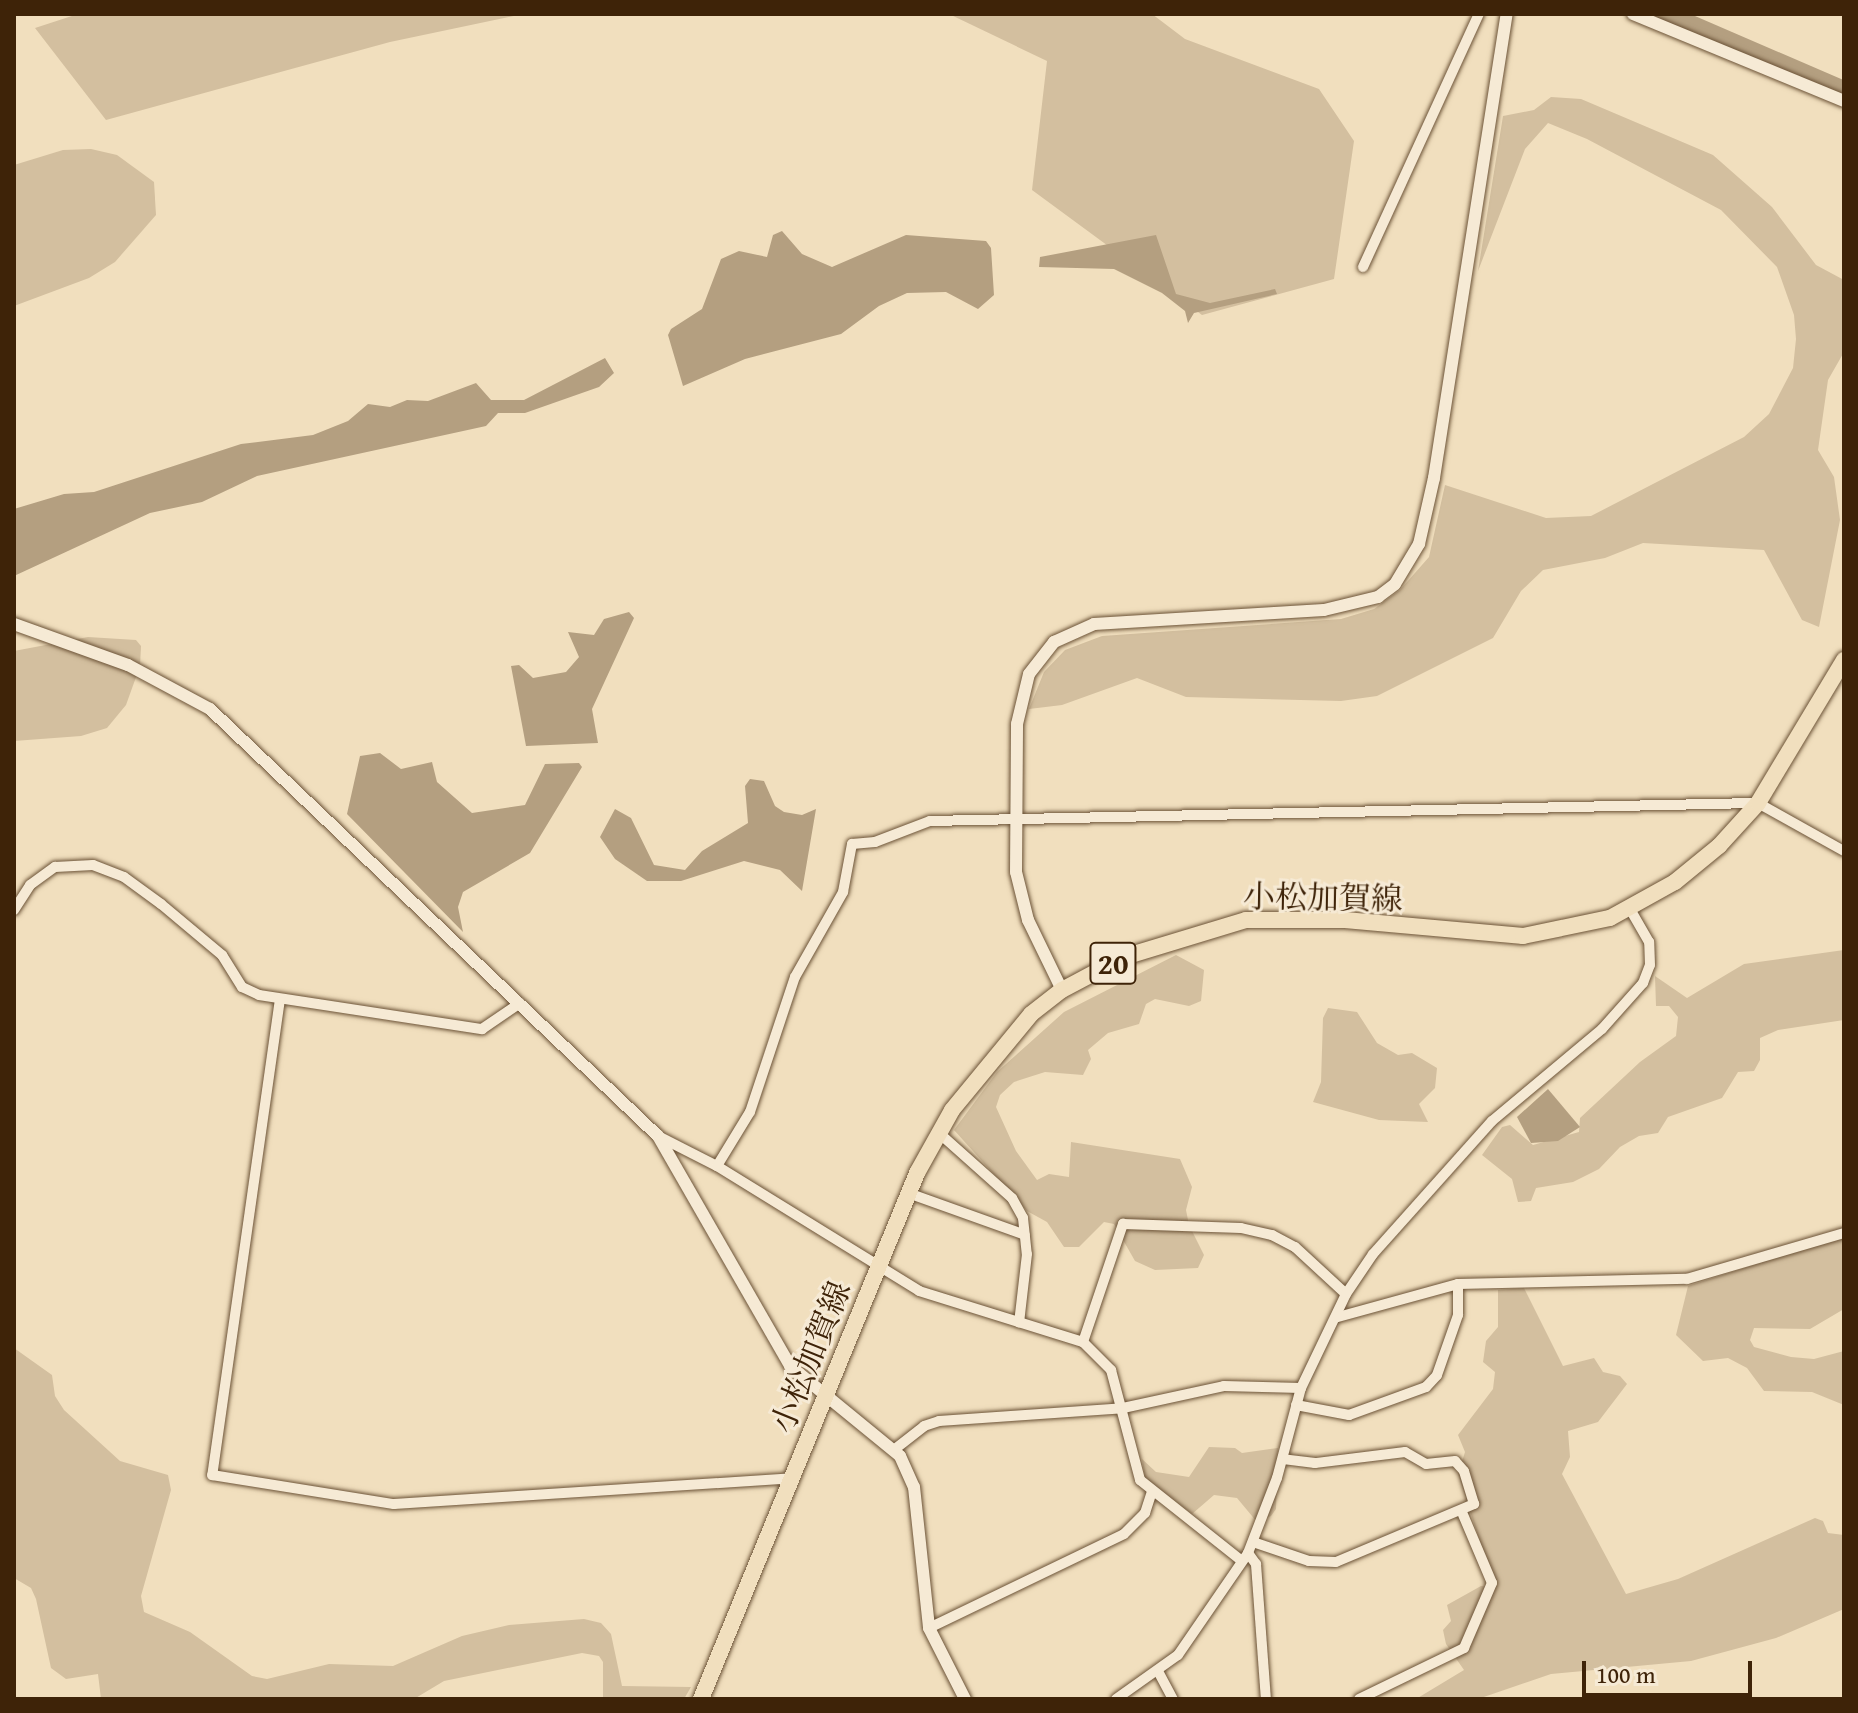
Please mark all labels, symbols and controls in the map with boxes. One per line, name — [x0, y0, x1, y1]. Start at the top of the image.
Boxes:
street label: 小松加賀線 — [1243, 877, 1403, 919]
road number: 20 — [1089, 937, 1137, 989]
street label: 小松加賀線 — [763, 1276, 859, 1438]
scale bar — [1586, 1645, 1756, 1695]
text: 100 m — [1596, 1657, 1656, 1692]

